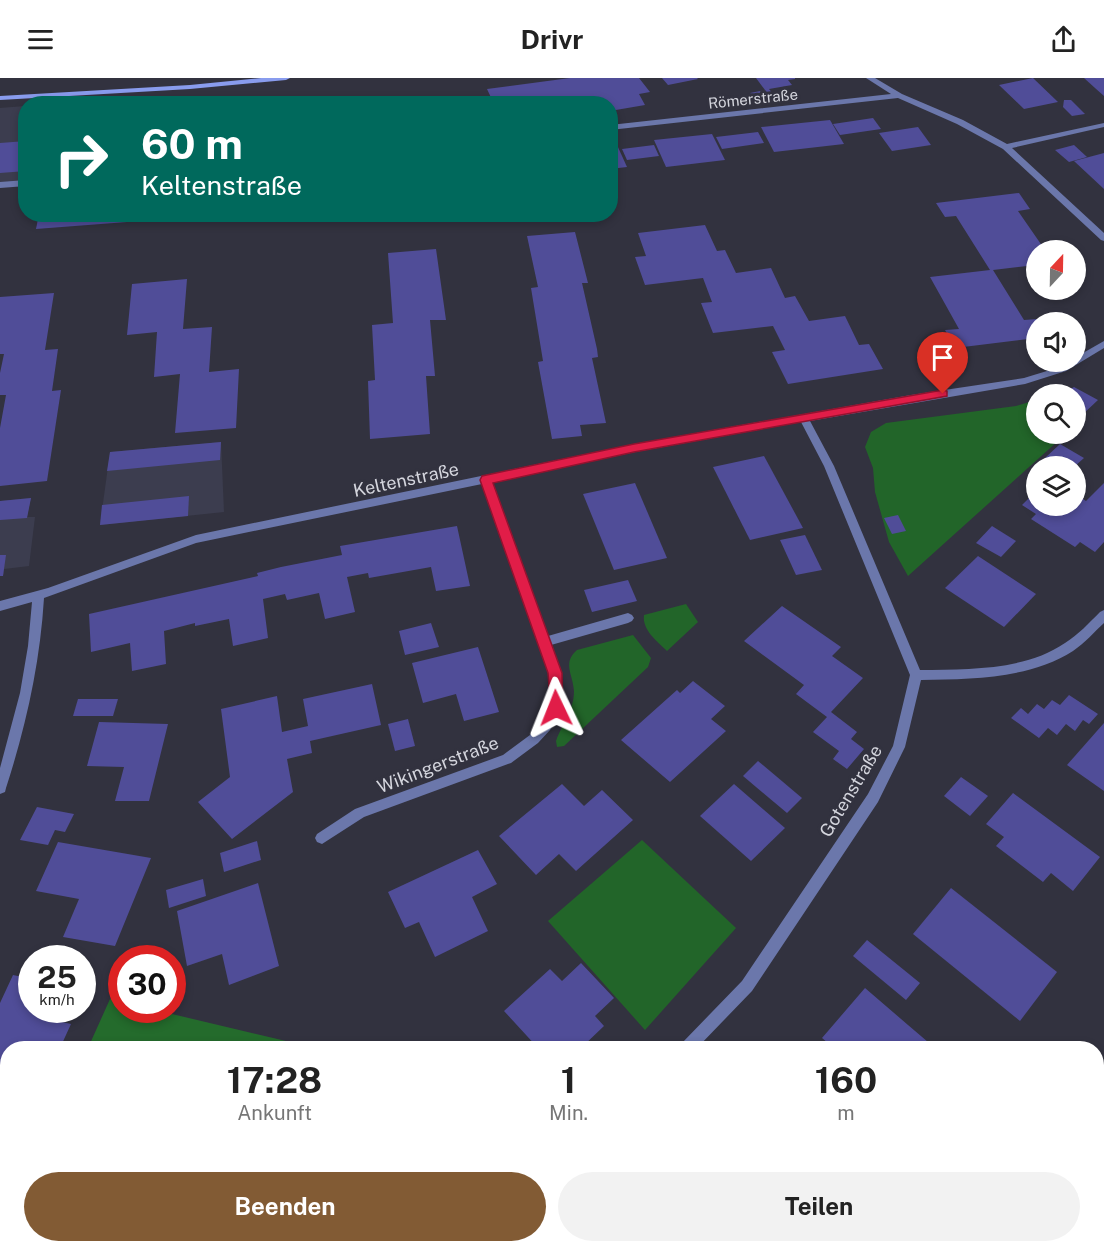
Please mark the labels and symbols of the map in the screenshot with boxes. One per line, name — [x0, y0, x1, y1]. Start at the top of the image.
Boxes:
street label: Römerstraße — [707, 85, 799, 112]
north arrow — [1026, 240, 1086, 300]
pin — [917, 332, 968, 394]
street label: Keltenstraße — [351, 458, 461, 501]
position arrow — [524, 676, 588, 740]
street label: Wikingerstraße — [374, 732, 501, 797]
street label: Gotenstraße — [815, 741, 886, 841]
speed limit sign: 30 — [108, 945, 186, 1023]

